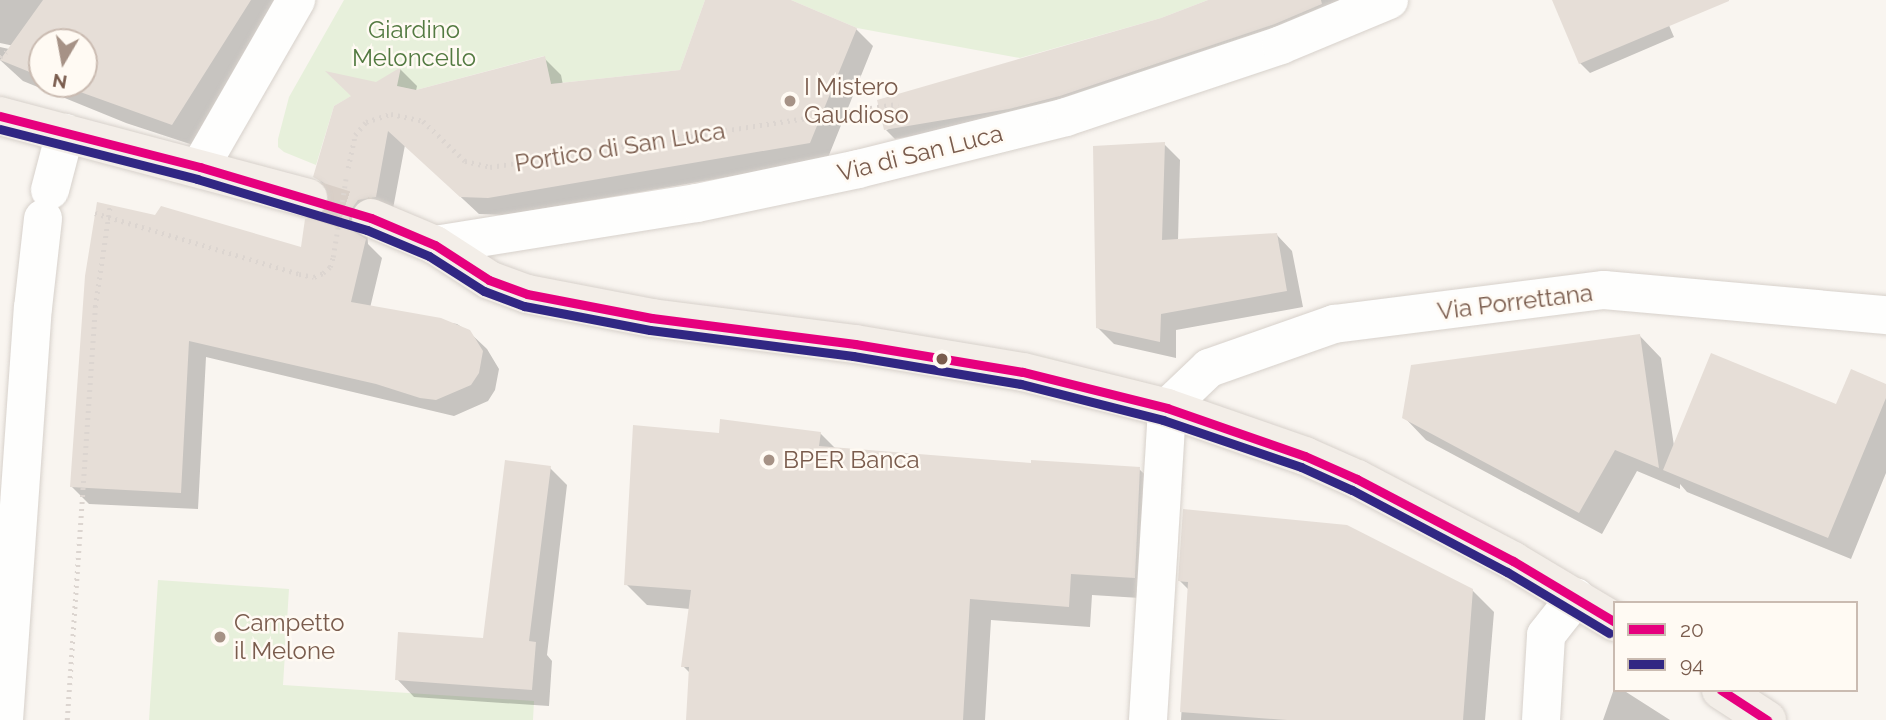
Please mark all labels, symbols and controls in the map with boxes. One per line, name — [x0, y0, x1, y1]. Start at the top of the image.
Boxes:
park label: Giardino Meloncello — [352, 16, 476, 72]
north arrow — [28, 28, 98, 98]
text: N — [51, 70, 69, 94]
place label: I Mistero Gaudioso — [804, 73, 909, 129]
marker: I Mistero Gaudioso — [782, 93, 798, 109]
street label: Portico di San Luca — [513, 116, 727, 178]
street label: Via di San Luca — [834, 119, 1006, 187]
street label: Via Porrettana — [1436, 278, 1594, 326]
unlabelled marker — [935, 352, 949, 366]
place label: BPER Banca — [783, 446, 920, 474]
marker: BPER Banca — [761, 452, 777, 468]
legend — [1613, 601, 1858, 692]
place label: Campetto il Melone — [234, 609, 345, 665]
text: 20 — [1680, 617, 1704, 642]
marker: Campetto il Melone — [212, 629, 228, 645]
text: 94 — [1680, 652, 1704, 677]

